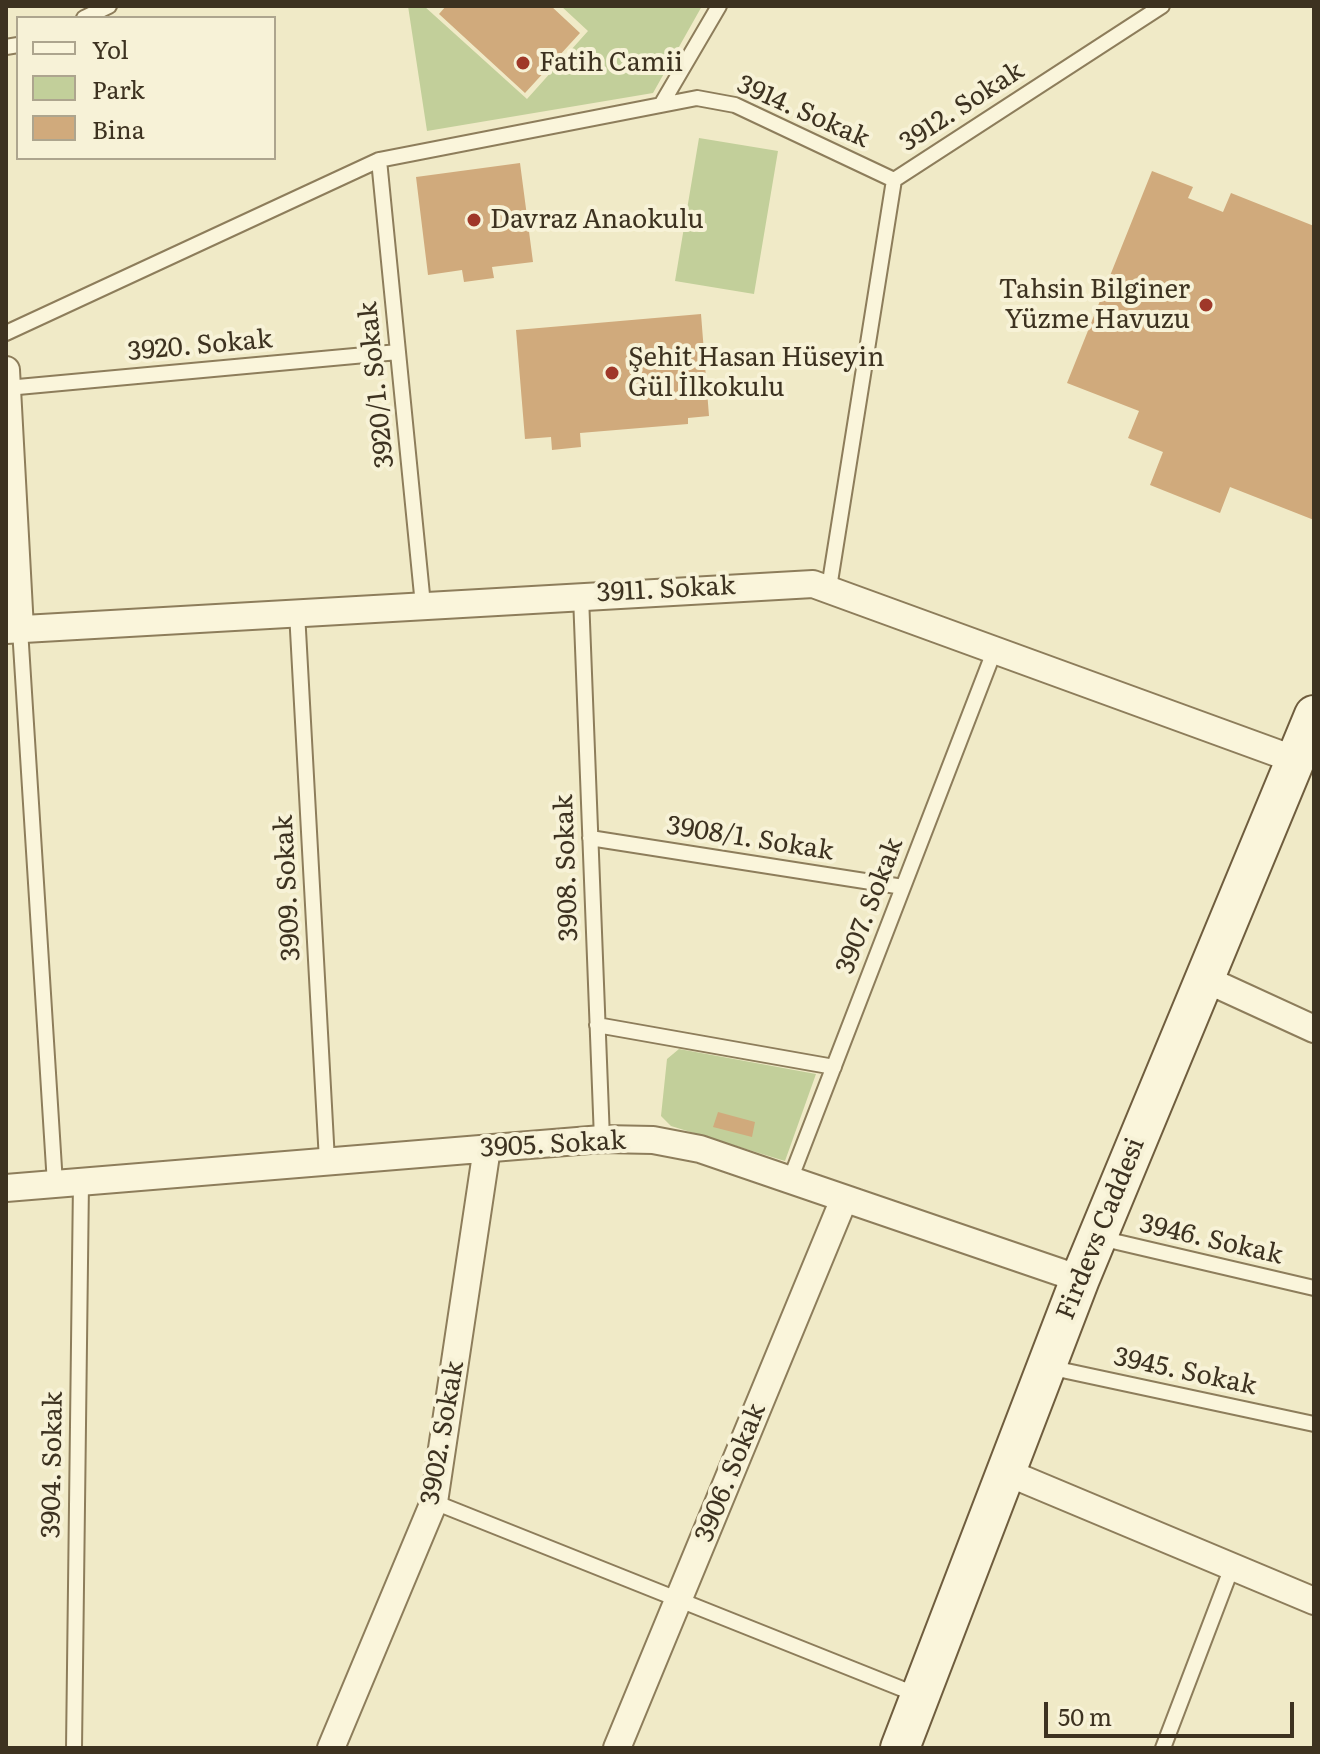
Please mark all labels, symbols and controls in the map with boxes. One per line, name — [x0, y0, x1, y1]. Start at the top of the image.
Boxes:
legend — [16, 16, 276, 160]
text: Yol — [92, 31, 129, 66]
place label: Fatih Camii — [539, 47, 683, 79]
marker: Fatih Camii — [514, 54, 532, 72]
street label: 3912. Sokak — [894, 55, 1030, 159]
street label: 3914. Sokak — [732, 69, 874, 155]
text: Park — [92, 71, 145, 106]
text: Bina — [92, 111, 145, 146]
place label: Davraz Anaokulu — [490, 204, 704, 236]
marker: Davraz Anaokulu — [465, 211, 483, 229]
place label: Tahsin Bilginer Yüzme Havuzu — [999, 274, 1190, 336]
marker: Tahsin Bilginer Yüzme Havuzu — [1197, 296, 1215, 314]
street label: 3920/1. Sokak — [353, 300, 401, 470]
street label: 3920. Sokak — [126, 324, 274, 368]
place label: Şehit Hasan Hüseyin Gül İlkokulu — [628, 342, 884, 404]
marker: Şehit Hasan Hüseyin Gül İlkokulu — [603, 364, 621, 382]
street label: 3911. Sokak — [596, 571, 736, 609]
street label: 3908. Sokak — [549, 794, 585, 942]
street label: 3908/1. Sokak — [664, 810, 836, 868]
street label: 3909. Sokak — [269, 814, 307, 962]
street label: 3907. Sokak — [830, 834, 910, 978]
street label: 3905. Sokak — [479, 1126, 627, 1164]
street label: Firdevs Caddesi — [1050, 1133, 1152, 1325]
street label: 3946. Sokak — [1136, 1208, 1286, 1272]
street label: 3945. Sokak — [1111, 1342, 1259, 1402]
street label: 3902. Sokak — [415, 1359, 471, 1507]
street label: 3904. Sokak — [36, 1391, 70, 1539]
street label: 3906. Sokak — [689, 1399, 773, 1547]
scale bar — [1048, 1686, 1298, 1736]
text: 50 m — [1058, 1698, 1112, 1733]

